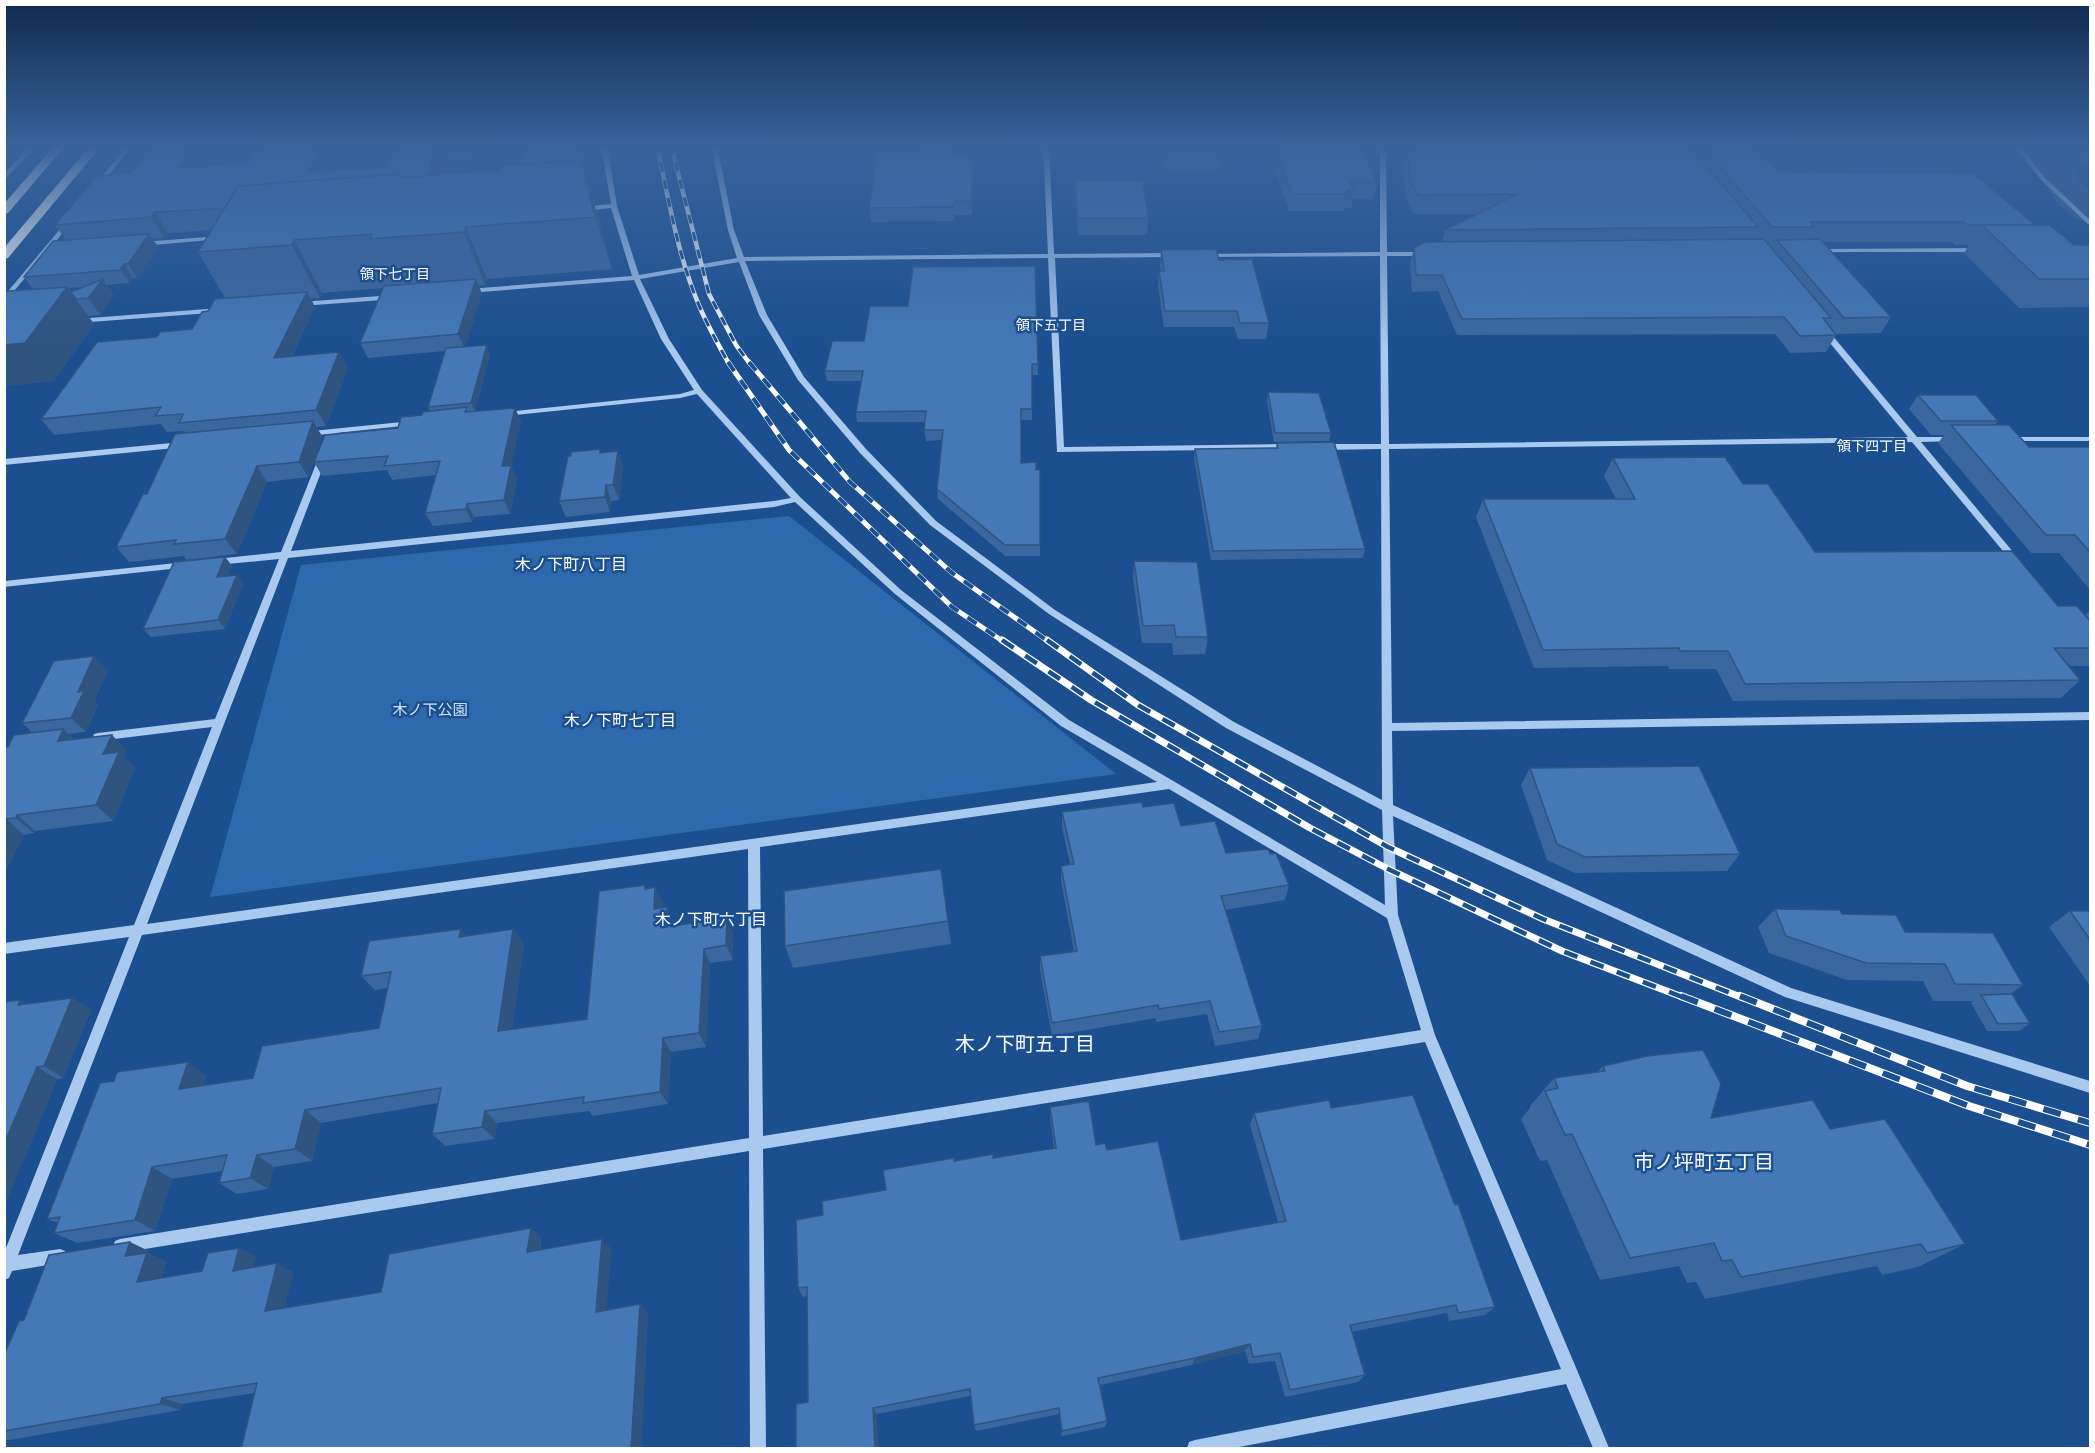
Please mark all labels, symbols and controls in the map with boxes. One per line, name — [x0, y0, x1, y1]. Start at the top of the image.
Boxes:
district label: 領下七丁目 — [360, 266, 430, 282]
district label: 領下五丁目 — [1016, 317, 1086, 333]
district label: 領下四丁目 — [1837, 438, 1907, 454]
district label: 木ノ下町八丁目 — [515, 555, 627, 574]
park label: 木ノ下公園 — [392, 701, 468, 719]
district label: 木ノ下町七丁目 — [564, 711, 676, 730]
district label: 木ノ下町六丁目 — [655, 910, 767, 929]
district label: 木ノ下町五丁目 — [955, 1032, 1095, 1056]
district label: 市ノ坪町五丁目 — [1634, 1150, 1774, 1174]

